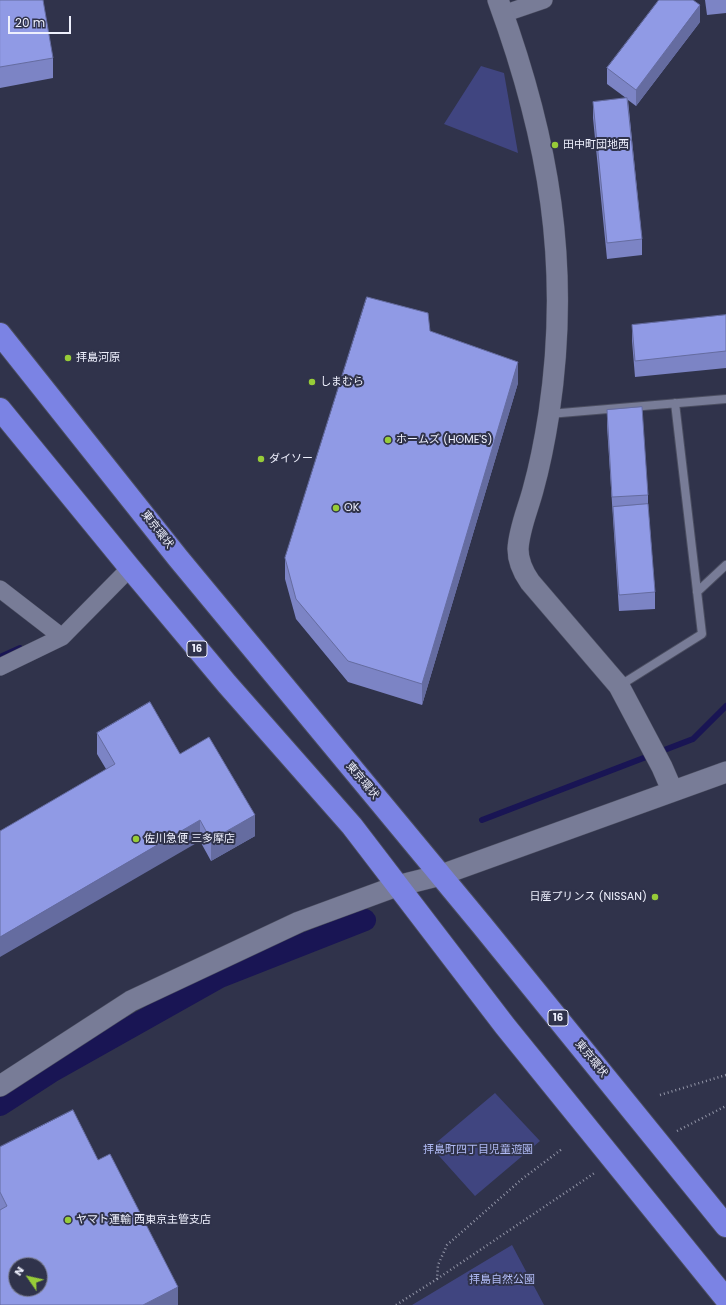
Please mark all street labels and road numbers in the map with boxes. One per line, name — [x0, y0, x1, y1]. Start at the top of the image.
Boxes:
street label: 東京環状 — [138, 509, 176, 551]
road number: 16 — [187, 641, 207, 657]
street label: 東京環状 — [343, 760, 381, 802]
road number: 16 — [548, 1010, 568, 1026]
street label: 東京環状 — [572, 1038, 610, 1080]

